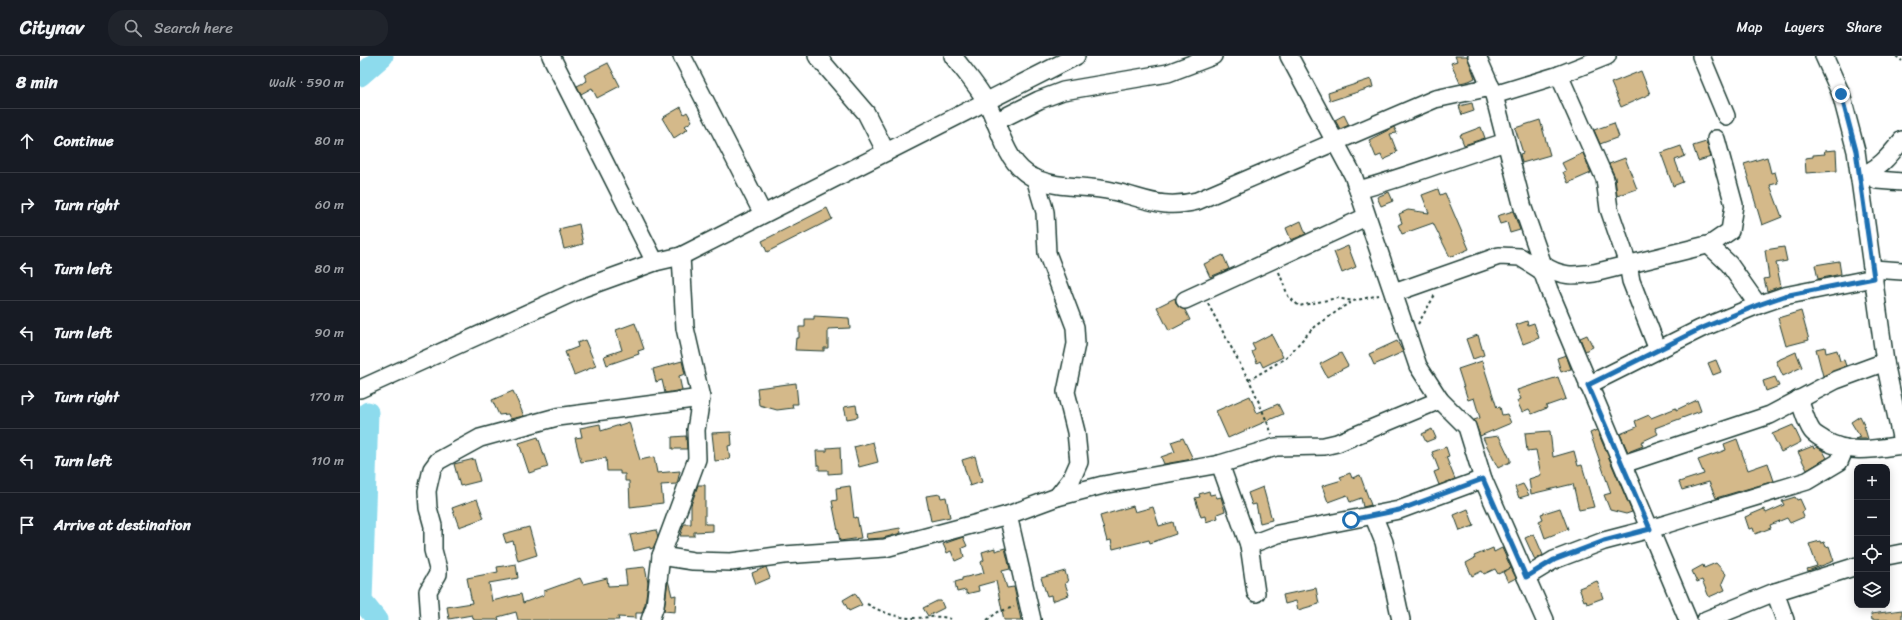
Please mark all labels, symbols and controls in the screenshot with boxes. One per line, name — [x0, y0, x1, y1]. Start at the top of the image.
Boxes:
search box — [108, 10, 388, 46]
text: Citynav — [20, 11, 84, 44]
text: Search here — [154, 15, 233, 41]
text: Map — [1737, 15, 1762, 40]
text: Layers — [1784, 15, 1824, 40]
text: Share — [1846, 15, 1882, 40]
icon: search — [122, 17, 144, 39]
text: 8 min — [16, 67, 58, 97]
text: Walk · 590 m — [269, 71, 344, 94]
route end — [1832, 85, 1850, 103]
text: Continue — [54, 128, 114, 154]
text: 80 m — [315, 129, 344, 152]
icon: ahead — [16, 130, 38, 152]
text: Turn right — [54, 192, 119, 218]
text: 60 m — [315, 193, 344, 216]
icon: right — [16, 194, 38, 216]
text: Turn left — [54, 256, 112, 282]
text: 80 m — [315, 257, 344, 280]
icon: left — [16, 258, 38, 280]
text: Turn left — [54, 320, 112, 346]
text: 90 m — [314, 321, 344, 344]
icon: left — [16, 322, 38, 344]
text: Turn right — [54, 384, 119, 410]
text: 170 m — [309, 385, 344, 408]
icon: right — [16, 386, 38, 408]
text: Turn left — [54, 448, 112, 474]
text: 110 m — [311, 449, 344, 472]
icon: left — [16, 450, 38, 472]
map controls — [1854, 464, 1890, 608]
button: + — [1854, 464, 1890, 500]
button: − — [1854, 500, 1890, 536]
route start — [1342, 511, 1360, 529]
text: Arrive at destination — [54, 512, 191, 538]
icon: arrive — [16, 514, 38, 536]
button: locate — [1854, 536, 1890, 572]
button: layers — [1854, 572, 1890, 608]

